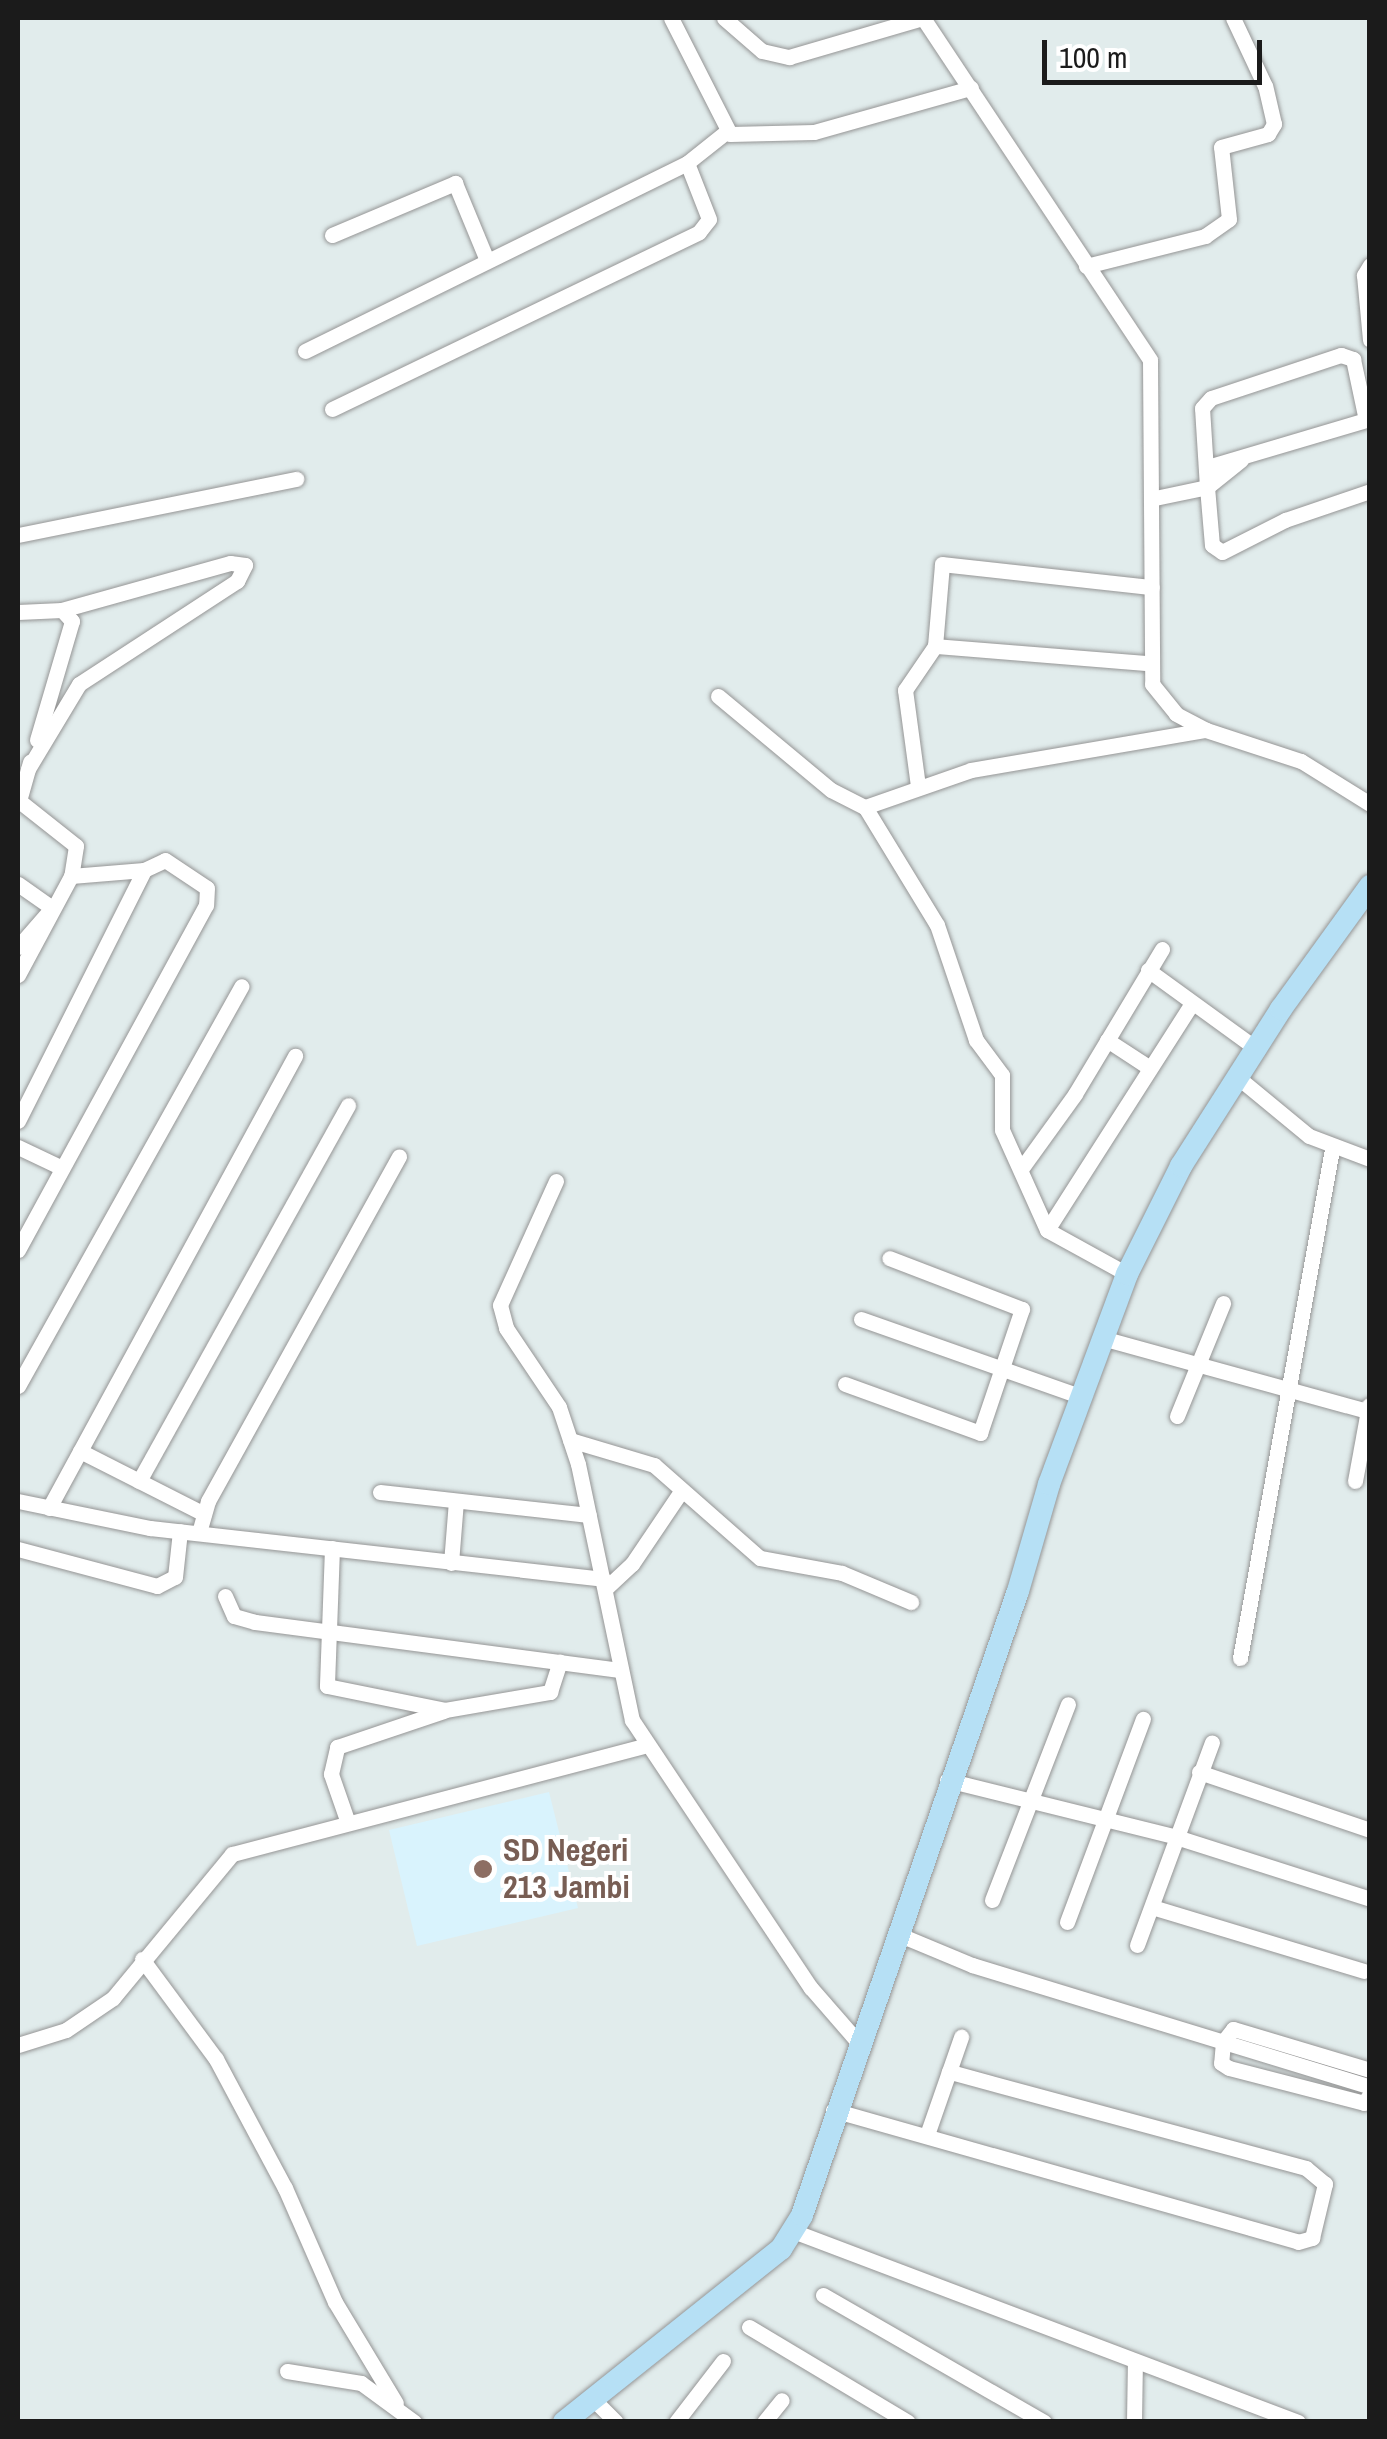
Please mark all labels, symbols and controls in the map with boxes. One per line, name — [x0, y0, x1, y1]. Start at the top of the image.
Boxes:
scale bar — [1047, 20, 1267, 82]
text: 100 m — [1059, 37, 1127, 77]
place label: SD Negeri 213 Jambi — [503, 1832, 630, 1907]
marker: SD Negeri 213 Jambi — [472, 1858, 494, 1880]

